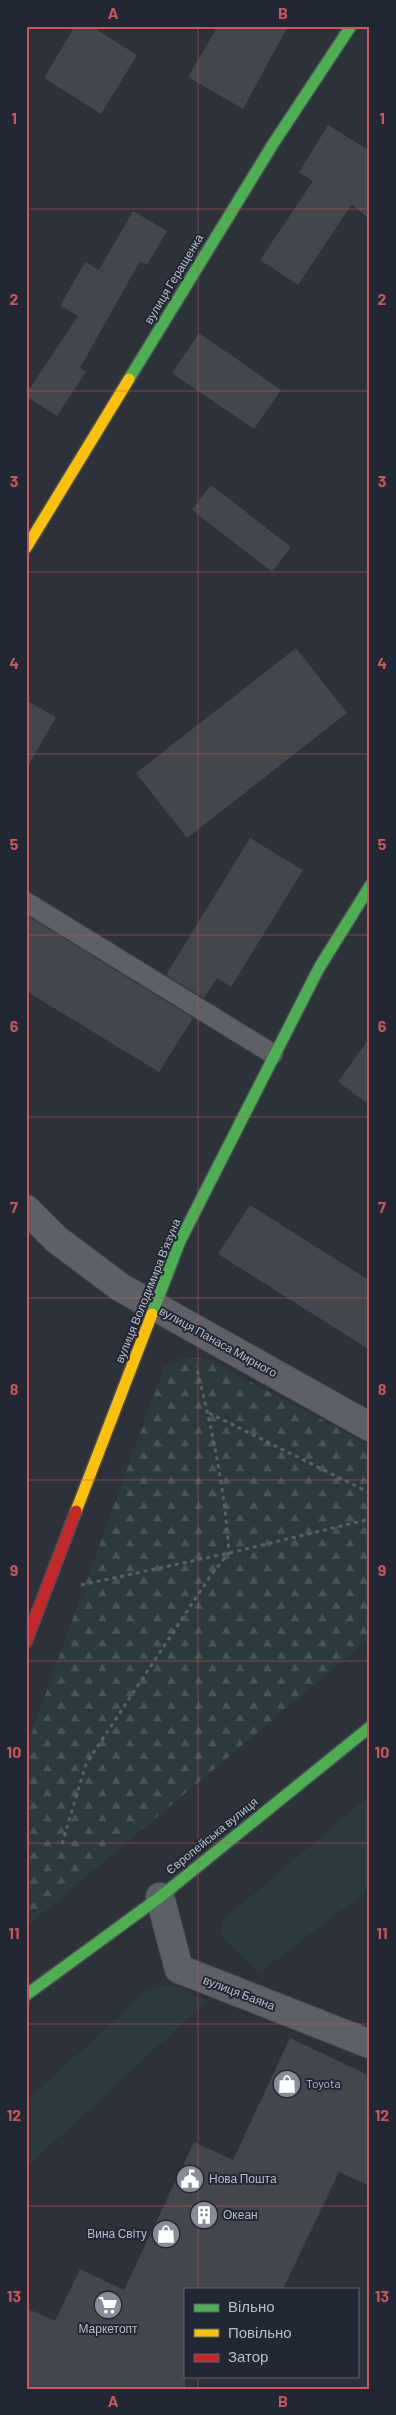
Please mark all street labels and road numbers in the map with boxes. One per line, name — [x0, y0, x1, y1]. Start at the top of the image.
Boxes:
street label: вулиця Геращенка — [141, 231, 207, 326]
street label: вулиця Володимира В'язуна — [112, 1216, 184, 1365]
street label: вулиця Панаса Мирного — [157, 1303, 280, 1380]
street label: Європейська вулиця — [163, 1794, 261, 1877]
street label: вулиця Баяна — [201, 1972, 277, 2013]

